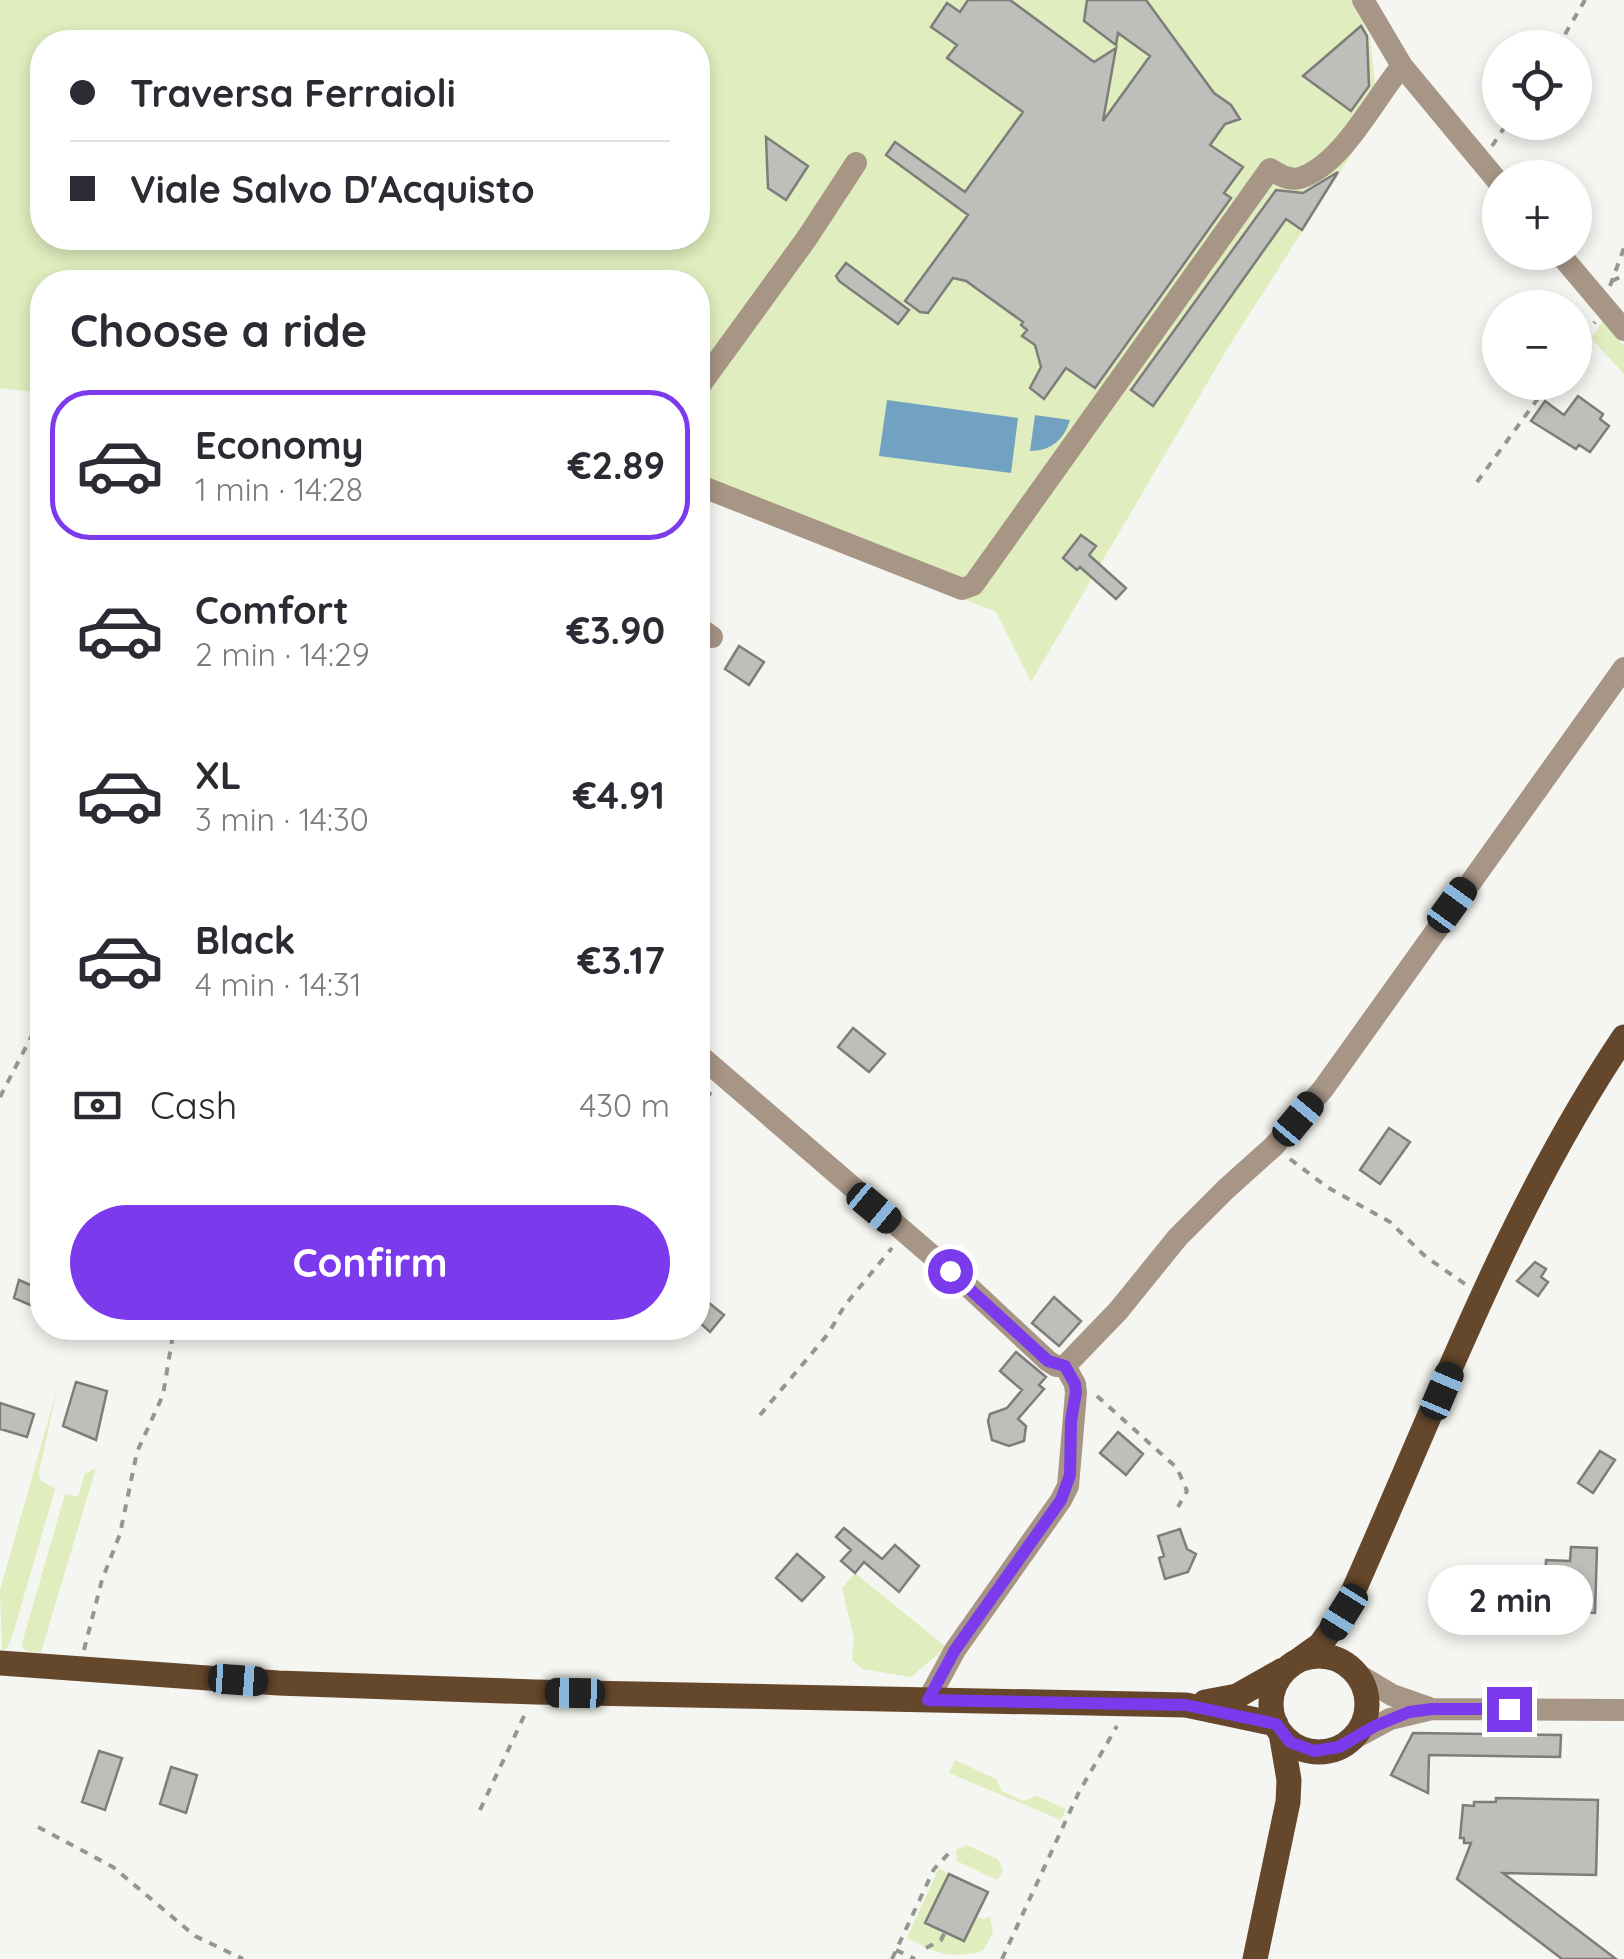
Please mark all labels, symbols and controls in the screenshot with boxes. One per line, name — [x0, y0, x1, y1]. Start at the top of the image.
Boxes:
map controls — [1482, 30, 1592, 400]
button: locate — [1482, 30, 1592, 140]
text: Traversa Ferraioli — [130, 69, 456, 117]
button: + — [1482, 160, 1592, 270]
text: Viale Salvo D'Acquisto — [130, 165, 535, 213]
button: − — [1482, 290, 1592, 400]
text: Choose a ride — [70, 302, 367, 358]
icon: car — [75, 420, 165, 510]
text: Economy — [195, 421, 364, 469]
text: €2.89 — [568, 441, 665, 489]
text: 1 min · 14:28 — [195, 469, 363, 509]
icon: car — [75, 585, 165, 675]
text: Comfort — [195, 586, 349, 634]
text: €3.90 — [566, 606, 665, 654]
text: 2 min · 14:29 — [195, 634, 370, 674]
icon: car — [75, 750, 165, 840]
text: XL — [195, 751, 241, 799]
text: €4.91 — [573, 771, 665, 819]
text: 3 min · 14:30 — [195, 799, 369, 839]
car — [1422, 872, 1482, 938]
icon: car — [75, 915, 165, 1005]
text: Black — [195, 916, 295, 964]
text: €3.17 — [578, 936, 665, 984]
text: 4 min · 14:31 — [195, 964, 362, 1004]
icon: cash — [70, 1078, 125, 1133]
text: Cash — [150, 1081, 237, 1129]
text: 430 m — [579, 1085, 670, 1125]
car — [1267, 1086, 1329, 1152]
car — [841, 1177, 907, 1239]
button: Confirm — [70, 1205, 670, 1320]
route start — [928, 1249, 973, 1294]
car — [1416, 1358, 1468, 1424]
callout: 2 min — [1426, 1564, 1592, 1634]
car — [1315, 1579, 1373, 1645]
text: 2 min — [1469, 1580, 1552, 1620]
car — [207, 1663, 269, 1697]
car — [545, 1677, 605, 1709]
route end — [1487, 1687, 1532, 1732]

